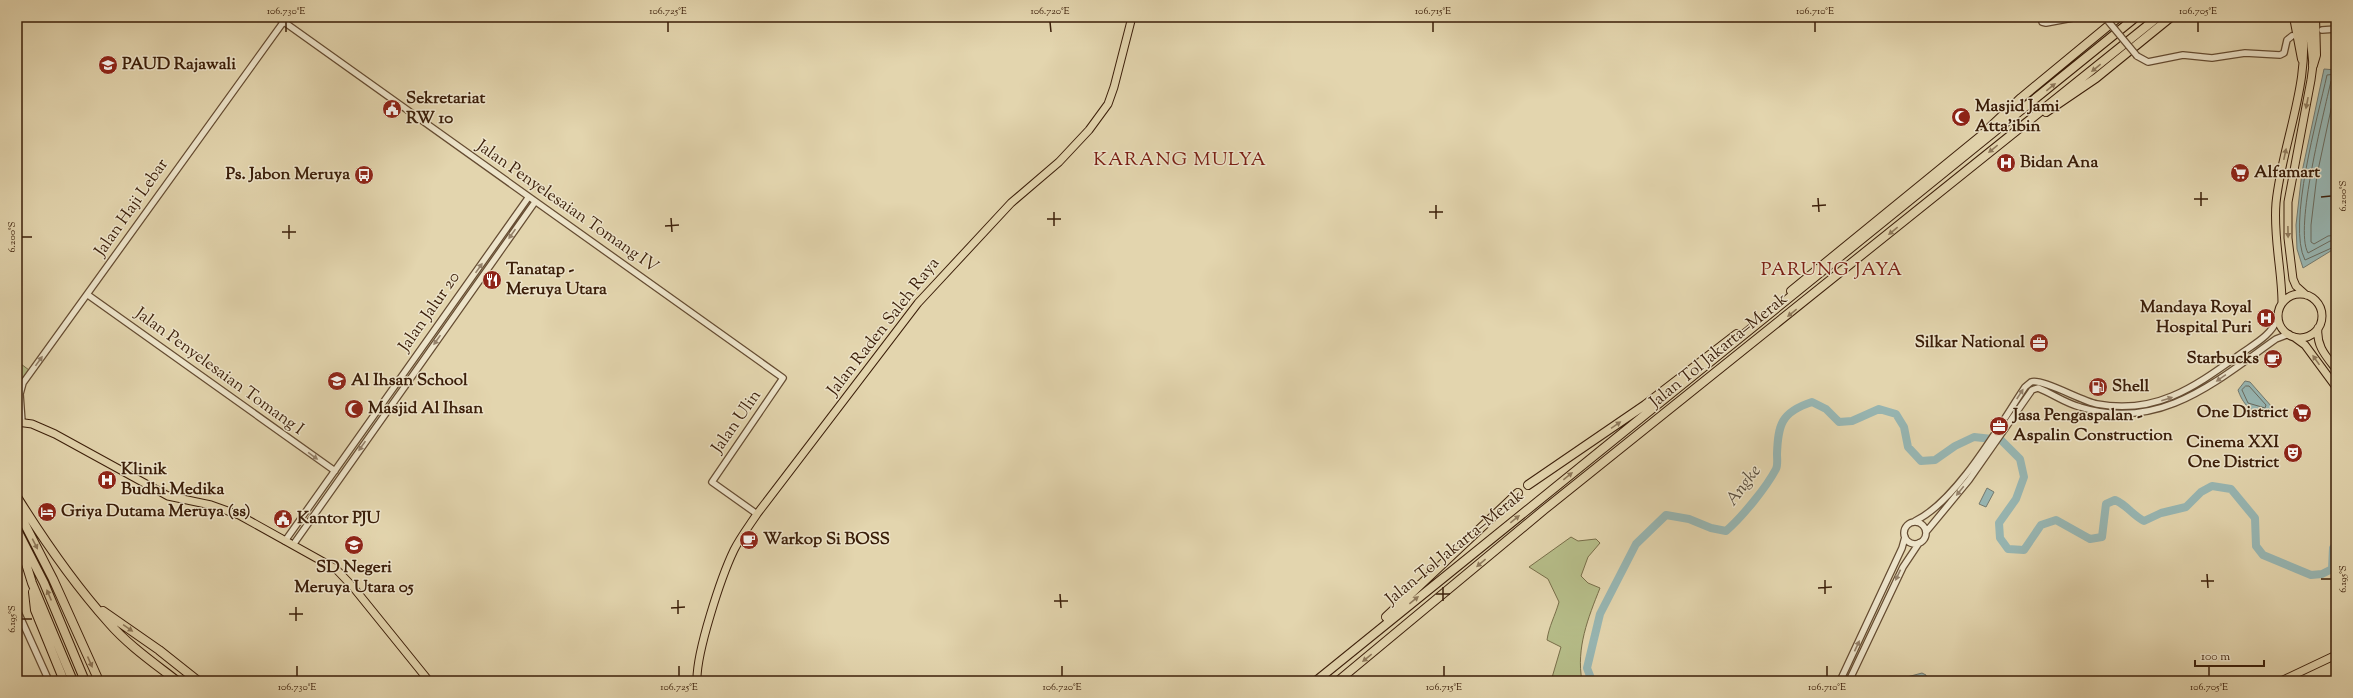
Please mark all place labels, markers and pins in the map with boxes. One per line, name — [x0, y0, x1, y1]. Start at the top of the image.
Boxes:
place label: PAUD Rajawali — [122, 53, 236, 77]
school or university icon: PAUD Rajawali — [97, 54, 119, 76]
place label: Sekretariat RW 10 — [406, 87, 485, 131]
place label: Masjid Jami Atta'ibin — [1975, 95, 2060, 139]
public building icon: Sekretariat RW 10 — [381, 98, 403, 120]
mosque icon: Masjid Jami Atta'ibin — [1950, 106, 1972, 128]
place label: Bidan Ana — [2020, 151, 2098, 175]
hospital icon: Bidan Ana — [1995, 152, 2017, 174]
place label: Alfamart — [2254, 161, 2320, 185]
supermarket icon: Alfamart — [2229, 162, 2251, 184]
place label: Ps. Jabon Meruya — [225, 163, 350, 187]
bus stop icon: Ps. Jabon Meruya — [353, 164, 375, 186]
place label: Tanatap - Meruya Utara — [506, 258, 607, 302]
restaurant icon: Tanatap - Meruya Utara — [481, 269, 503, 291]
place label: Mandaya Royal Hospital Puri — [2140, 296, 2252, 340]
hospital icon: Mandaya Royal Hospital Puri — [2255, 307, 2277, 329]
place label: Silkar National — [1915, 331, 2025, 355]
office icon: Silkar National — [2028, 332, 2050, 354]
place label: Starbucks — [2187, 347, 2259, 371]
cafe icon: Starbucks — [2262, 348, 2284, 370]
place label: Al Ihsan School — [351, 369, 468, 393]
school or university icon: Al Ihsan School — [326, 370, 348, 392]
place label: Shell — [2112, 375, 2150, 399]
fuel station icon: Shell — [2087, 376, 2109, 398]
place label: Masjid Al Ihsan — [368, 397, 484, 421]
mosque icon: Masjid Al Ihsan — [343, 398, 365, 420]
place label: One District — [2197, 401, 2288, 425]
supermarket icon: One District — [2291, 402, 2313, 424]
place label: Jasa Pengaspalan - Aspalin Construction — [2011, 404, 2174, 448]
office icon: Jasa Pengaspalan - Aspalin Construction — [1988, 415, 2010, 437]
place label: Cinema XXI One District — [2186, 431, 2279, 475]
theatre icon: Cinema XXI One District — [2282, 442, 2304, 464]
place label: Klinik Budhi Medika — [121, 458, 225, 502]
hospital icon: Klinik Budhi Medika — [96, 469, 118, 491]
place label: Griya Dutama Meruya (ss) — [61, 500, 251, 524]
hotel icon: Griya Dutama Meruya (ss) — [36, 501, 58, 523]
place label: Kantor PJU — [297, 507, 380, 531]
public building icon: Kantor PJU — [272, 508, 294, 530]
place label: Warkop Si BOSS — [763, 528, 890, 552]
cafe icon: Warkop Si BOSS — [738, 529, 760, 551]
school or university icon: SD Negeri Meruya Utara 05 — [343, 534, 365, 556]
place label: SD Negeri Meruya Utara 05 — [294, 556, 414, 600]

